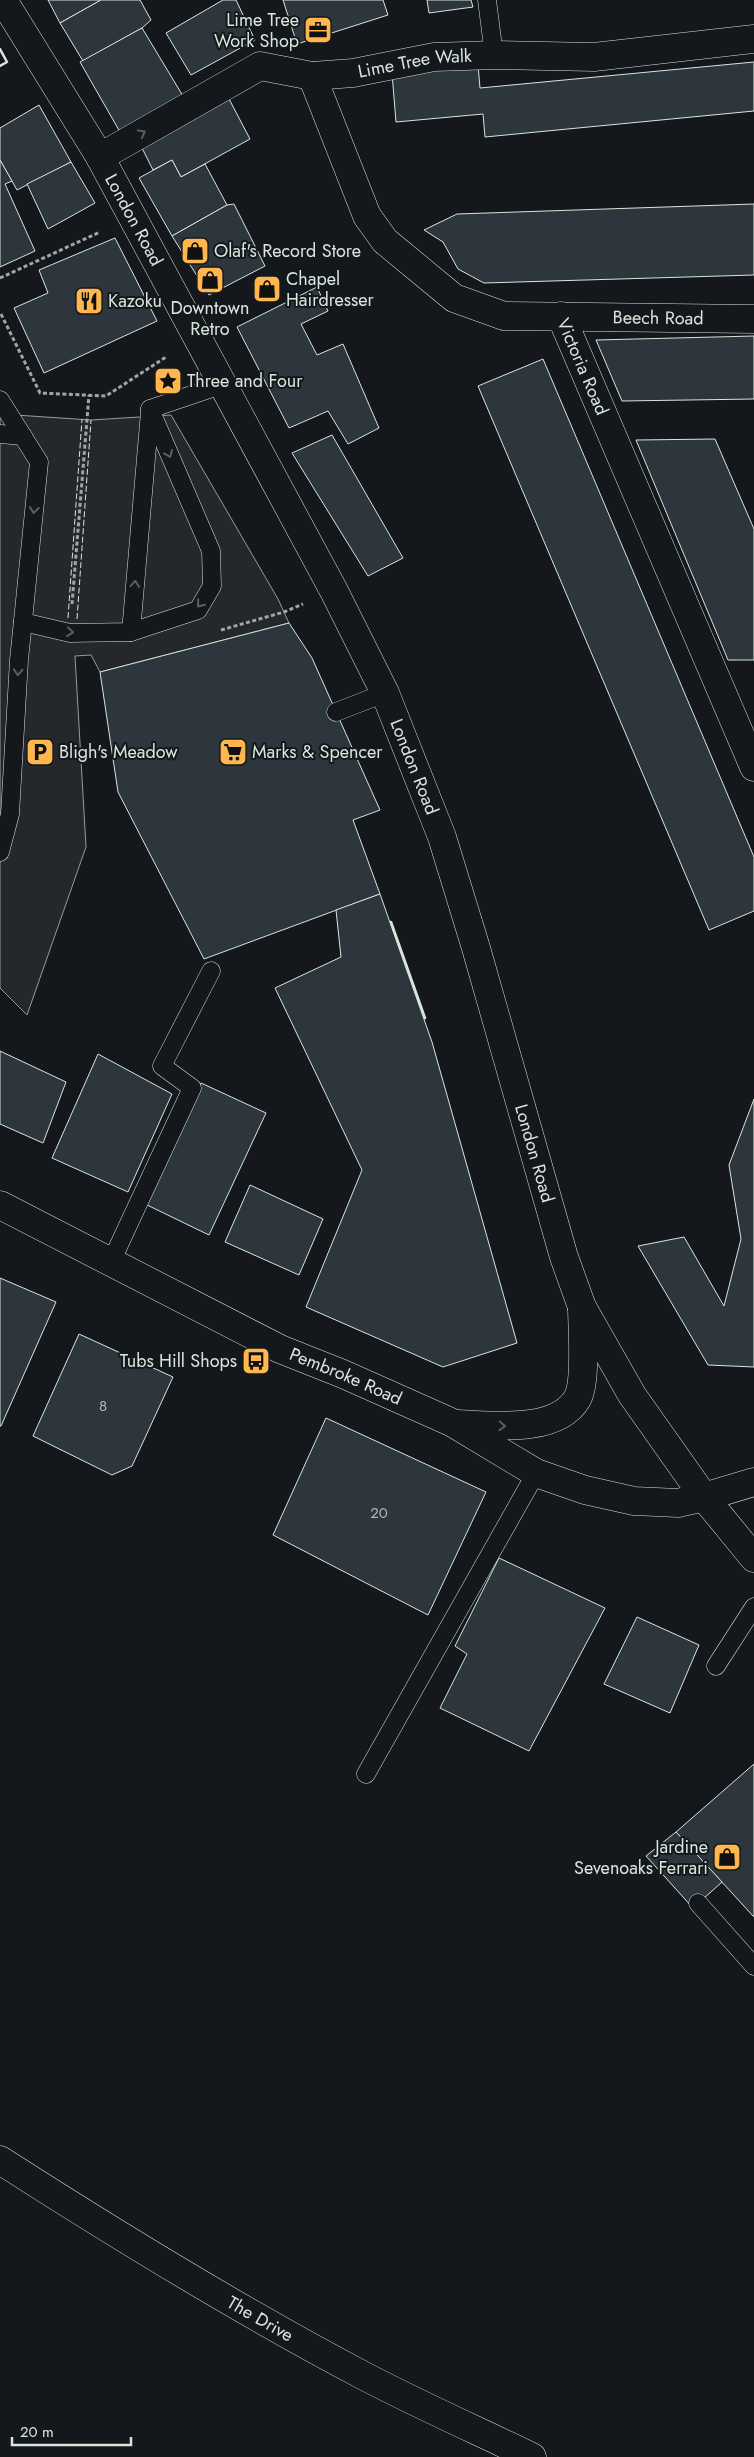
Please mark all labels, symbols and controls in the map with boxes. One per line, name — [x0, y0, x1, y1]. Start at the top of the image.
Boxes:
place label: Lime Tree Work Shop — [214, 7, 299, 54]
office icon: Lime Tree Work Shop — [303, 15, 333, 45]
street label: Lime Tree Walk — [356, 43, 472, 85]
one-way arrow — [137, 129, 146, 139]
street label: London Road — [98, 169, 169, 271]
shop icon: Olaf's Record Store — [180, 236, 210, 266]
place label: Olaf's Record Store — [214, 238, 361, 264]
shop icon: Downtown Retro — [195, 265, 225, 295]
place label: Chapel Hairdresser — [286, 266, 375, 313]
shop icon: Chapel Hairdresser — [252, 274, 282, 304]
restaurant icon: Kazoku — [74, 286, 104, 316]
place label: Kazoku — [108, 288, 162, 314]
place label: Downtown Retro — [170, 295, 250, 342]
street label: Beech Road — [613, 304, 704, 331]
street label: Victoria Road — [550, 314, 615, 419]
place icon: Three and Four — [153, 366, 183, 396]
place label: Three and Four — [187, 368, 303, 394]
one-way arrow — [163, 449, 174, 458]
one-way arrow — [29, 507, 40, 515]
one-way arrow — [130, 579, 141, 587]
one-way arrow — [197, 598, 206, 607]
one-way arrow — [67, 626, 75, 637]
one-way arrow — [13, 668, 24, 676]
street label: London Road — [383, 715, 445, 819]
parking icon: Bligh's Meadow — [25, 737, 55, 767]
supermarket icon: Marks & Spencer — [218, 737, 248, 767]
place label: Bligh's Meadow — [59, 739, 178, 765]
place label: Marks & Spencer — [252, 739, 383, 765]
street label: London Road — [508, 1101, 561, 1205]
street label: Pembroke Road — [286, 1341, 406, 1412]
bus stop icon: Tubs Hill Shops — [241, 1346, 271, 1376]
place label: Tubs Hill Shops — [120, 1348, 237, 1374]
house number: 8 — [99, 1395, 107, 1417]
one-way arrow — [498, 1420, 506, 1431]
house number: 20 — [370, 1502, 388, 1524]
place label: Jardine Sevenoaks Ferrari — [574, 1834, 708, 1881]
shop icon: Jardine Sevenoaks Ferrari — [712, 1842, 742, 1872]
street label: The Drive — [222, 2290, 298, 2348]
scale bar — [12, 2414, 131, 2446]
text: 20 m — [20, 2421, 54, 2443]

